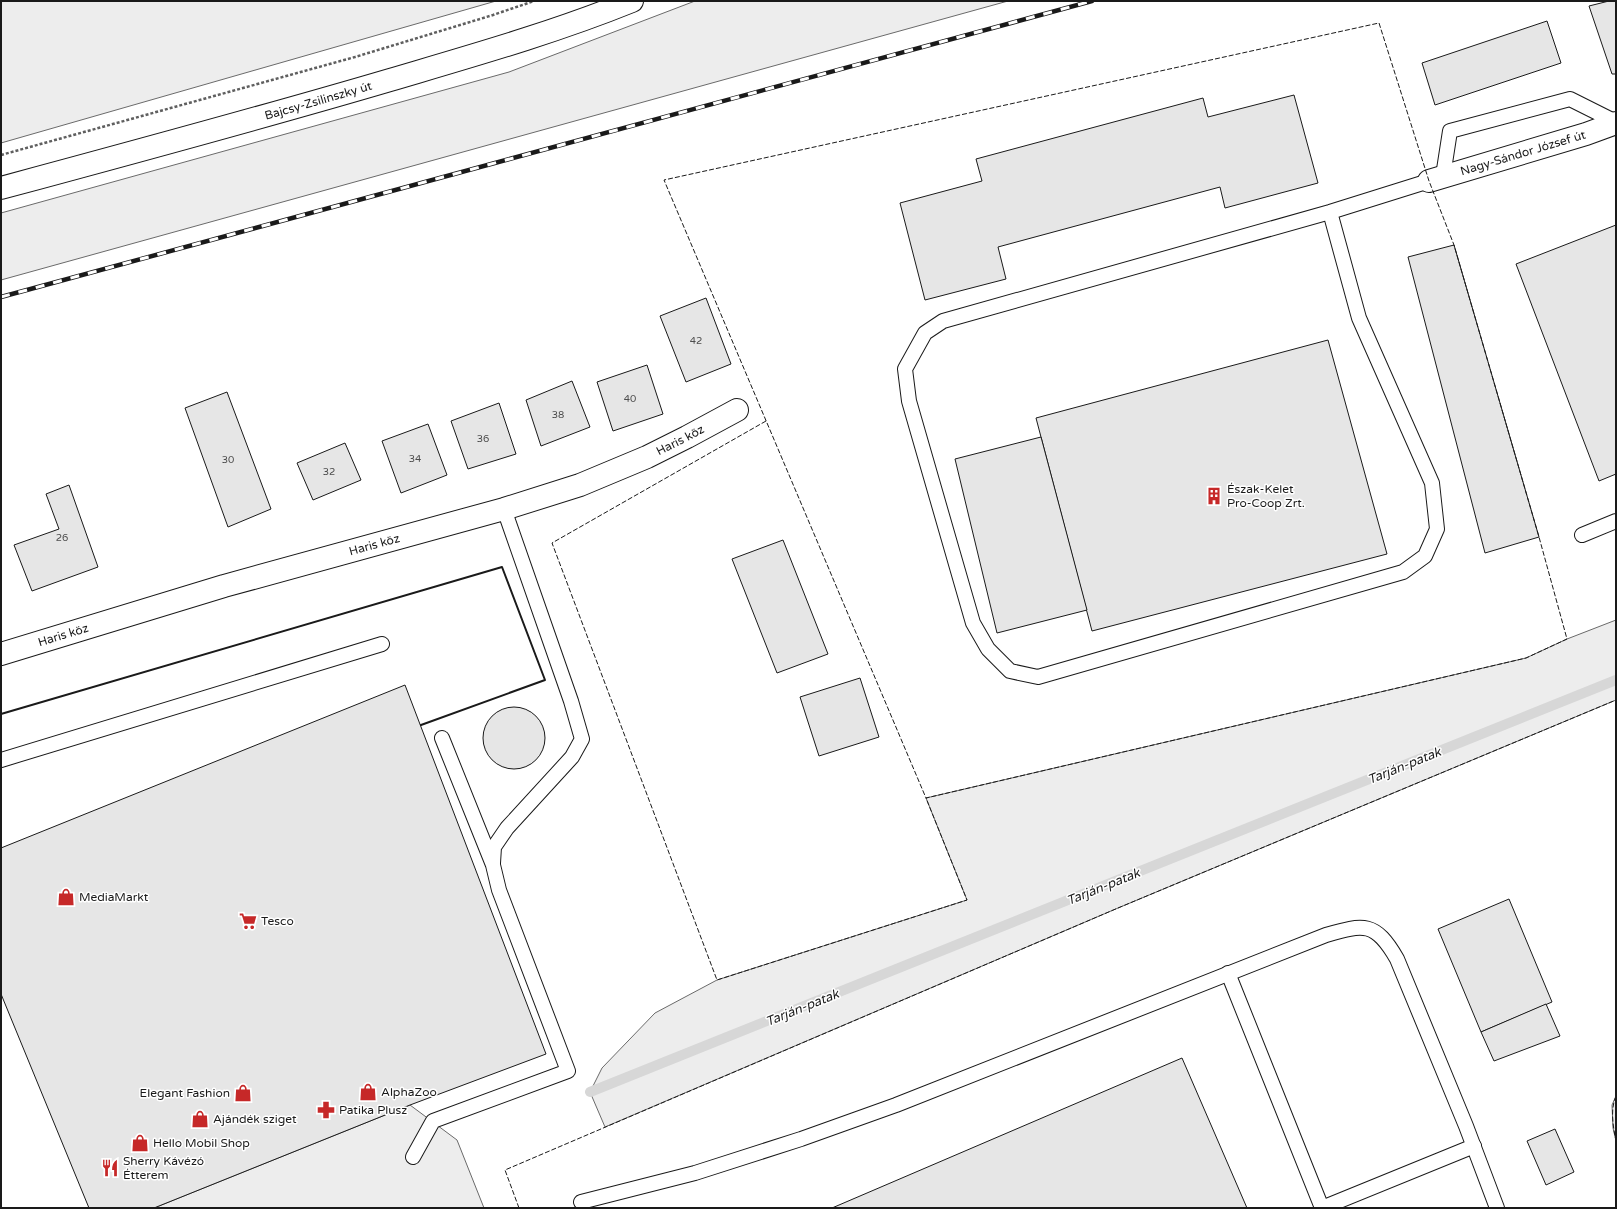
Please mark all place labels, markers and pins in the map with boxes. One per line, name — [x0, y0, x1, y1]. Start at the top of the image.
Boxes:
place label: Észak-Kelet Pro-Coop Zrt. — [1227, 482, 1305, 510]
building icon: Észak-Kelet Pro-Coop Zrt. — [1204, 486, 1224, 506]
shop icon: MediaMarkt — [56, 887, 76, 907]
place label: MediaMarkt — [79, 890, 149, 904]
supermarket icon: Tesco — [238, 911, 258, 931]
place label: Tesco — [261, 914, 294, 928]
shop icon: AlphaZoo — [358, 1082, 378, 1102]
shop icon: Elegant Fashion — [233, 1083, 253, 1103]
place label: AlphaZoo — [381, 1085, 437, 1099]
place label: Elegant Fashion — [140, 1086, 230, 1100]
pharmacy icon: Patika Plusz — [316, 1100, 336, 1120]
place label: Patika Plusz — [339, 1103, 407, 1117]
shop icon: Ajándék sziget — [190, 1109, 210, 1129]
place label: Ajándék sziget — [213, 1112, 297, 1126]
shop icon: Hello Mobil Shop — [130, 1133, 150, 1153]
place label: Hello Mobil Shop — [153, 1136, 250, 1150]
place label: Sherry Kávézó Étterem — [123, 1154, 204, 1182]
restaurant icon: Sherry Kávézó Étterem — [100, 1158, 120, 1178]

